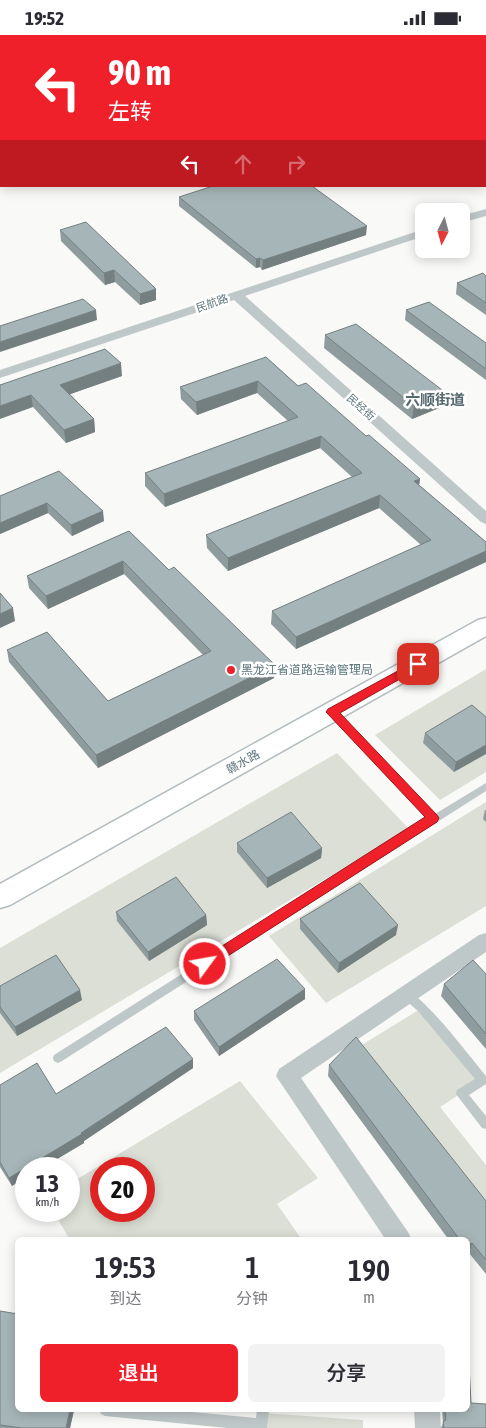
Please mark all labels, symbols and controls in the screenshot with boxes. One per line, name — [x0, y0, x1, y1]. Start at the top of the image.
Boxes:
text: 19:52 — [25, 7, 64, 29]
text: 90 m — [108, 52, 171, 92]
icon: left — [25, 55, 90, 120]
text: 左转 — [108, 98, 152, 124]
icon: left — [176, 150, 204, 178]
icon: ahead — [229, 150, 257, 178]
icon: right — [282, 150, 310, 178]
north arrow — [415, 203, 470, 257]
map controls — [415, 203, 470, 258]
street label: 民航路 — [194, 292, 230, 314]
district label: 六顺街道 — [405, 391, 465, 408]
street label: 民经街 — [345, 392, 377, 422]
pin — [397, 643, 439, 685]
icon: arrive — [404, 650, 432, 678]
place label: 黑龙江省道路运输管理局 — [241, 663, 373, 677]
marker: 黑龙江省道路运输管理局 — [225, 664, 237, 676]
street label: 赣水路 — [224, 747, 262, 777]
position arrow — [178, 937, 230, 989]
speed limit sign: 20 — [90, 1157, 155, 1222]
text: 13 — [36, 1169, 59, 1197]
text: km/h — [36, 1195, 59, 1209]
text: 19:53 — [95, 1250, 156, 1284]
text: 1 — [245, 1250, 259, 1284]
text: 190 — [348, 1253, 390, 1287]
text: m — [363, 1288, 375, 1306]
text: 到达 — [110, 1289, 142, 1307]
text: 分钟 — [236, 1289, 268, 1307]
button: 退出 — [40, 1344, 238, 1402]
button: 分享 — [248, 1344, 445, 1402]

